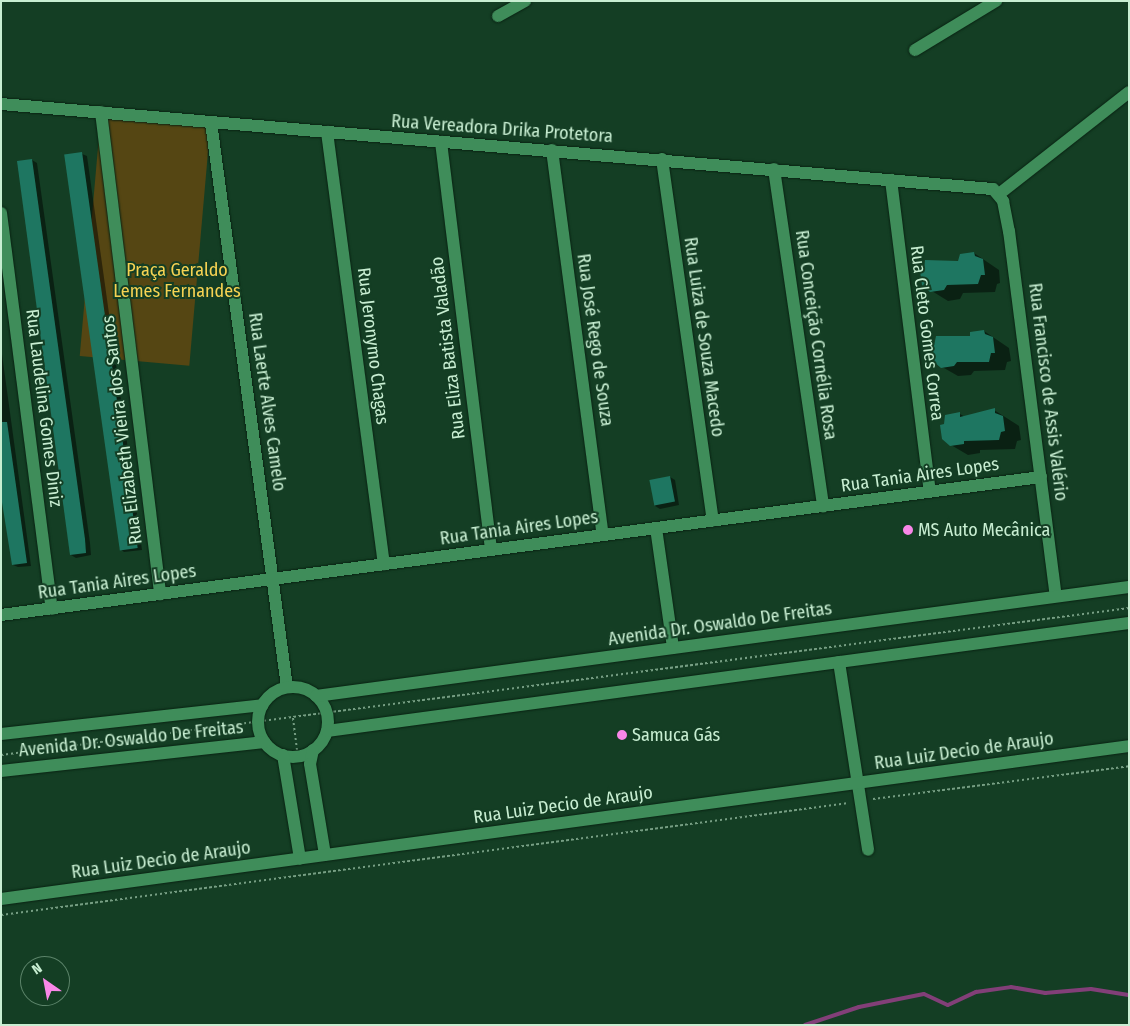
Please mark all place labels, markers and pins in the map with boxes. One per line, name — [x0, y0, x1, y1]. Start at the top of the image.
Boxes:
place label: MS Auto Mecânica — [918, 519, 1050, 541]
marker: MS Auto Mecânica — [902, 524, 914, 536]
place label: Samuca Gás — [632, 724, 720, 746]
marker: Samuca Gás — [616, 729, 628, 741]

